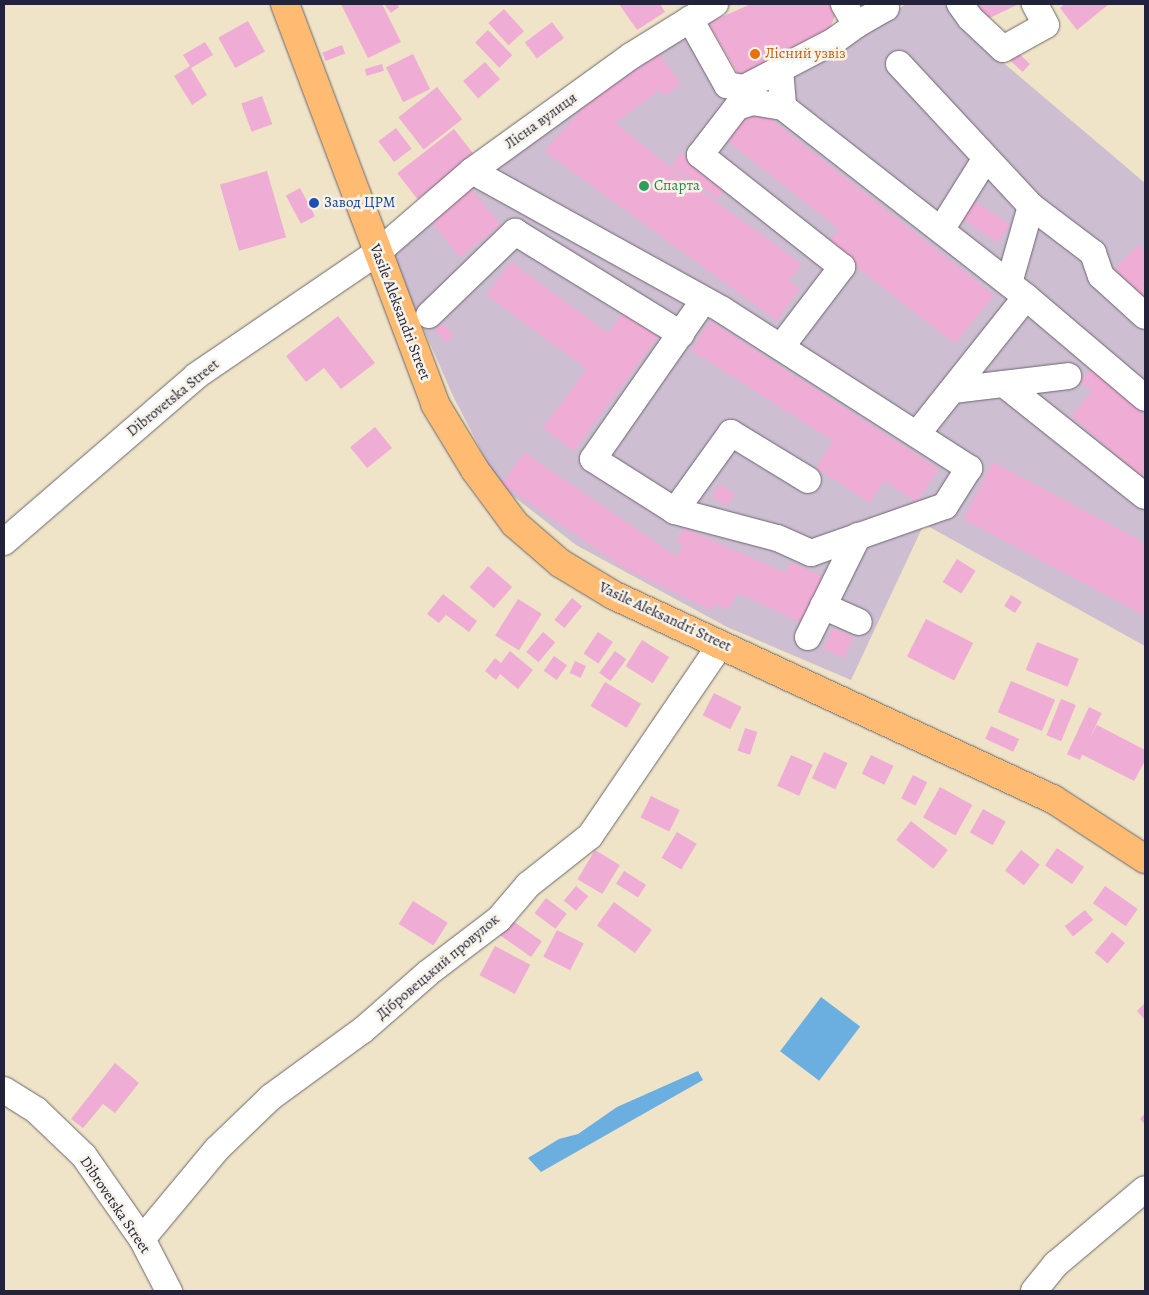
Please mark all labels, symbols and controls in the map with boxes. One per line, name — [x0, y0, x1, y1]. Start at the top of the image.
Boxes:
place label: Лісний узвіз — [765, 45, 846, 63]
marker: Лісний узвіз — [749, 48, 761, 60]
street label: Лісна вулиця — [501, 89, 581, 153]
place label: Спарта — [654, 177, 700, 195]
marker: Спарта — [638, 180, 650, 192]
place label: Завод ЦРМ — [324, 194, 396, 212]
marker: Завод ЦРМ — [308, 197, 320, 209]
street label: Vasile Aleksandri Street — [366, 242, 434, 382]
street label: Dibrovetska Street — [123, 355, 223, 441]
street label: Vasile Aleksandri Street — [596, 578, 734, 656]
street label: Дібровецький провулок — [373, 910, 503, 1024]
street label: Dibrovetska Street — [76, 1153, 154, 1257]

